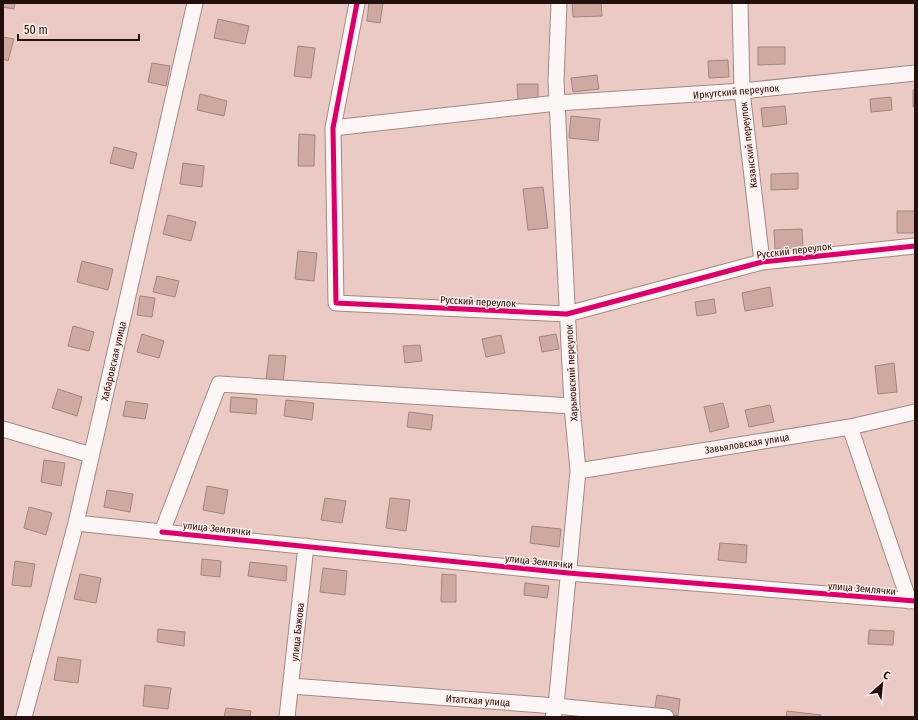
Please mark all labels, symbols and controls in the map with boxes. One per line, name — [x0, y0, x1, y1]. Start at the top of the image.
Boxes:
scale bar — [18, 16, 139, 42]
text: 50 m — [24, 23, 48, 37]
street label: Иркутский переулок — [693, 82, 780, 102]
street label: Казанский переулок — [738, 101, 760, 189]
street label: Русский переулок — [756, 240, 833, 262]
street label: Русский переулок — [440, 294, 516, 310]
street label: Хабаровская улица — [99, 320, 129, 402]
street label: Харьковский переулок — [563, 324, 581, 421]
street label: Завьяловская улица — [704, 431, 791, 457]
street label: улица Землячки — [182, 519, 251, 539]
street label: улица Землячки — [504, 552, 573, 572]
street label: улица Землячки — [827, 580, 896, 598]
street label: улица Бажова — [289, 602, 307, 662]
north arrow — [862, 664, 902, 704]
text: С — [881, 668, 892, 683]
street label: Итатская улица — [445, 693, 511, 709]

